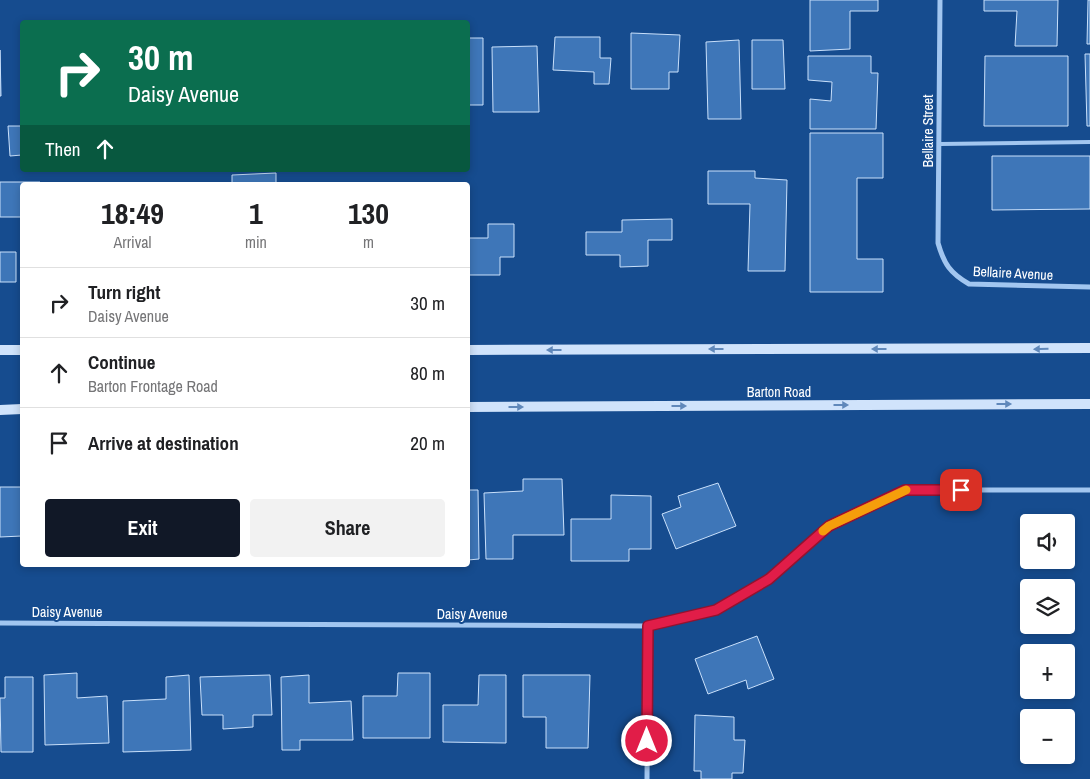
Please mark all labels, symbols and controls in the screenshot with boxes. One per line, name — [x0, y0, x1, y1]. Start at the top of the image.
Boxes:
text: 30 m — [128, 34, 193, 81]
icon: right — [45, 40, 110, 105]
text: Daisy Avenue — [128, 79, 239, 109]
street label: Bellaire Street — [919, 95, 937, 167]
icon: ahead — [91, 135, 119, 163]
text: Then — [45, 136, 81, 162]
text: 18:49 — [101, 193, 164, 233]
text: 1 — [249, 193, 263, 233]
text: 130 — [348, 193, 389, 233]
text: Arrival — [114, 231, 151, 253]
text: min — [245, 231, 267, 253]
text: m — [363, 231, 374, 253]
street label: Bellaire Avenue — [972, 262, 1054, 284]
text: Turn right — [88, 279, 160, 305]
icon: right — [45, 289, 73, 317]
text: 30 m — [410, 290, 445, 316]
text: Daisy Avenue — [88, 305, 169, 327]
one-way arrow — [708, 345, 724, 353]
one-way arrow — [871, 345, 887, 353]
one-way arrow — [1033, 345, 1049, 353]
one-way arrow — [546, 346, 562, 354]
text: Continue — [88, 349, 156, 375]
icon: ahead — [45, 359, 73, 387]
text: 80 m — [410, 360, 445, 386]
text: Barton Frontage Road — [88, 375, 218, 397]
street label: Barton Road — [747, 383, 811, 401]
one-way arrow — [996, 400, 1012, 408]
one-way arrow — [833, 401, 849, 409]
one-way arrow — [671, 402, 687, 410]
one-way arrow — [508, 403, 524, 411]
icon: arrive — [45, 429, 73, 457]
text: Arrive at destination — [88, 430, 239, 456]
text: 20 m — [410, 430, 445, 456]
pin — [940, 469, 982, 511]
icon: arrive — [947, 476, 975, 504]
button: Exit — [45, 499, 240, 557]
button: Share — [250, 499, 445, 557]
map controls — [1020, 514, 1075, 764]
button: sound — [1020, 514, 1075, 569]
button: layers — [1020, 579, 1075, 634]
street label: Daisy Avenue — [32, 603, 102, 621]
street label: Daisy Avenue — [437, 605, 507, 623]
button: + — [1020, 644, 1075, 699]
button: − — [1020, 709, 1075, 764]
position arrow — [620, 714, 672, 766]

